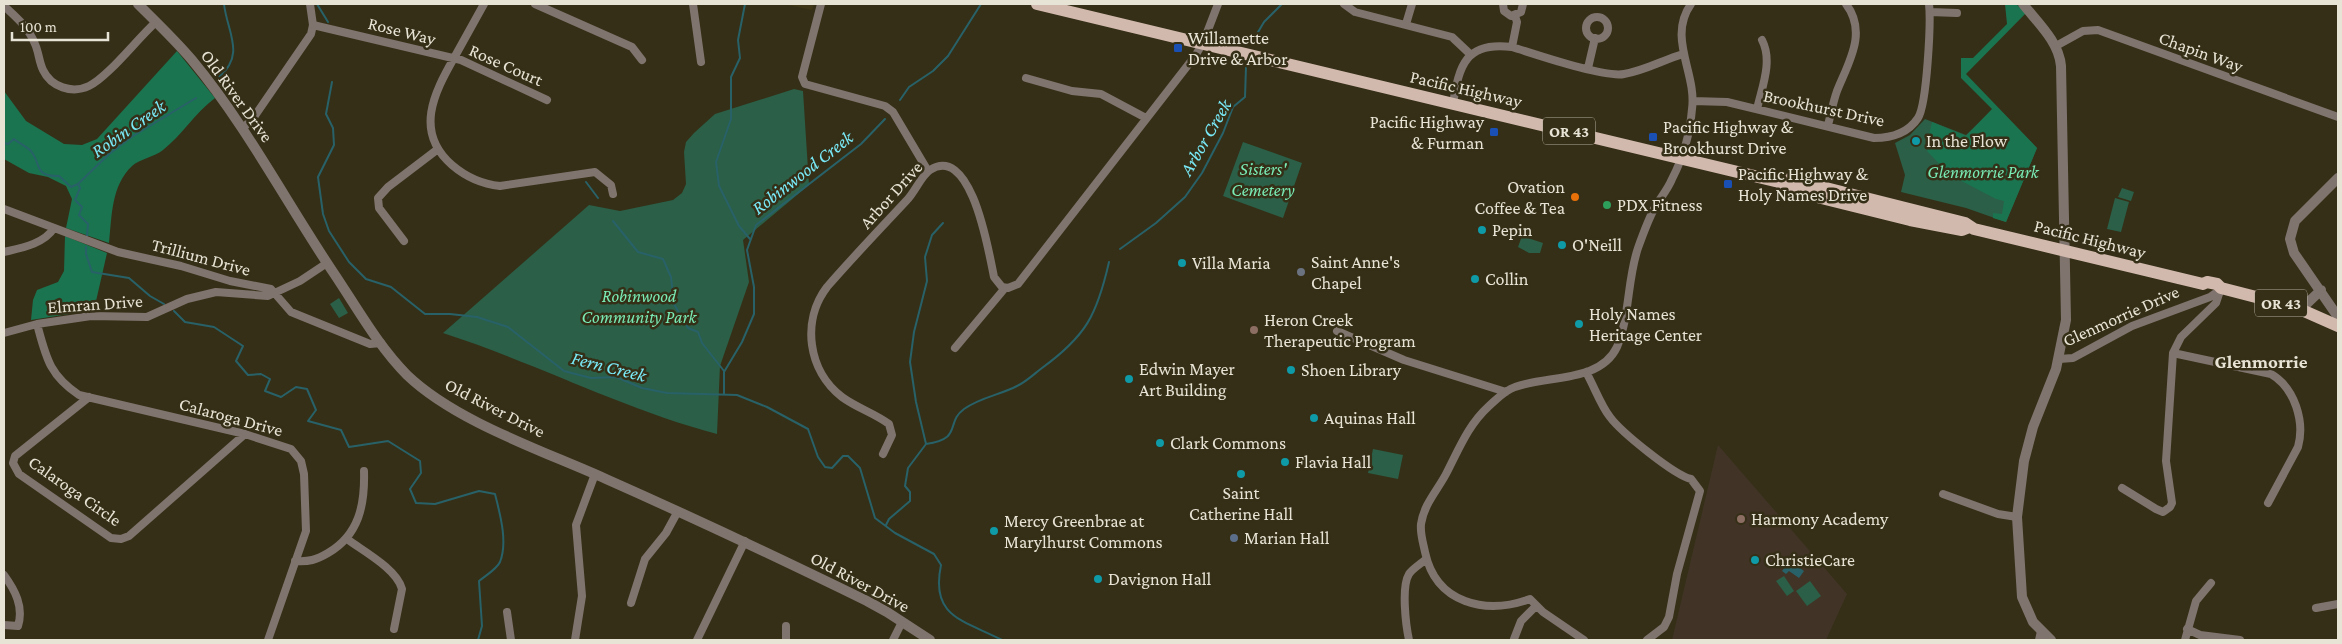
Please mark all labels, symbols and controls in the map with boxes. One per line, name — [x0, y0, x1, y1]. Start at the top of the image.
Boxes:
scale bar — [12, 10, 109, 42]
street label: Rose Way — [366, 13, 439, 49]
text: 100 m — [20, 19, 57, 35]
place label: Willamette Drive & Arbor — [1188, 28, 1288, 69]
street label: Chapin Way — [2156, 28, 2246, 77]
street label: Rose Court — [466, 40, 547, 91]
marker: Willamette Drive & Arbor — [1172, 42, 1184, 54]
street label: Old River Drive — [197, 46, 277, 146]
street label: Pacific Highway — [1408, 66, 1525, 112]
street label: Brookhurst Drive — [1762, 85, 1886, 131]
water label: Robin Creek — [87, 95, 170, 161]
water label: Arbor Creek — [1175, 95, 1236, 180]
place label: Pacific Highway & Furman — [1370, 112, 1485, 153]
place label: Pacific Highway & Brookhurst Drive — [1663, 117, 1794, 158]
road number: OR 43 — [1543, 118, 1595, 144]
water label: Robinwood Creek — [748, 126, 858, 218]
marker: Pacific Highway & Furman — [1488, 126, 1500, 138]
marker: Pacific Highway & Brookhurst Drive — [1647, 131, 1659, 143]
place label: In the Flow — [1926, 131, 2008, 151]
marker: In the Flow — [1910, 135, 1922, 147]
street label: Arbor Drive — [856, 157, 926, 233]
park label: Sisters' Cemetery — [1231, 159, 1295, 200]
park label: Glenmorrie Park — [1927, 162, 2040, 182]
place label: Pacific Highway & Holy Names Drive — [1738, 164, 1869, 205]
place label: Ovation Coffee & Tea — [1475, 177, 1565, 218]
marker: Pacific Highway & Holy Names Drive — [1722, 178, 1734, 190]
marker: Ovation Coffee & Tea — [1569, 191, 1581, 203]
place label: PDX Fitness — [1617, 195, 1703, 215]
marker: PDX Fitness — [1601, 199, 1613, 211]
street label: Pacific Highway — [2032, 215, 2149, 263]
place label: Pepin — [1492, 220, 1533, 240]
marker: Pepin — [1476, 224, 1488, 236]
street label: Trillium Drive — [149, 234, 253, 280]
place label: O'Neill — [1572, 235, 1622, 255]
marker: O'Neill — [1556, 239, 1568, 251]
place label: Saint Anne's Chapel — [1311, 252, 1400, 293]
place label: Villa Maria — [1192, 253, 1271, 273]
marker: Villa Maria — [1176, 257, 1188, 269]
marker: Saint Anne's Chapel — [1295, 266, 1307, 278]
place label: Collin — [1485, 269, 1529, 289]
marker: Collin — [1469, 273, 1481, 285]
street label: Glenmorrie Drive — [2060, 281, 2182, 351]
park label: Robinwood Community Park — [582, 286, 698, 327]
road number: OR 43 — [2255, 290, 2307, 316]
street label: Elmran Drive — [47, 291, 143, 317]
place label: Holy Names Heritage Center — [1589, 304, 1703, 345]
place label: Heron Creek Therapeutic Program — [1264, 310, 1416, 351]
marker: Holy Names Heritage Center — [1573, 318, 1585, 330]
marker: Heron Creek Therapeutic Program — [1248, 324, 1260, 336]
water label: Fern Creek — [569, 347, 649, 386]
district label: Glenmorrie — [2214, 351, 2308, 372]
place label: Edwin Mayer Art Building — [1139, 359, 1236, 400]
place label: Shoen Library — [1301, 360, 1402, 380]
marker: Shoen Library — [1285, 364, 1297, 376]
marker: Edwin Mayer Art Building — [1123, 373, 1135, 385]
street label: Old River Drive — [442, 374, 548, 442]
street label: Calaroga Drive — [177, 394, 285, 440]
place label: Aquinas Hall — [1324, 408, 1416, 428]
marker: Aquinas Hall — [1308, 412, 1320, 424]
place label: Clark Commons — [1170, 433, 1286, 453]
marker: Clark Commons — [1154, 437, 1166, 449]
street label: Calaroga Circle — [25, 452, 125, 530]
place label: Flavia Hall — [1295, 452, 1371, 472]
marker: Flavia Hall — [1279, 456, 1291, 468]
marker: Saint Catherine Hall — [1235, 468, 1247, 480]
place label: Saint Catherine Hall — [1189, 483, 1293, 524]
place label: Harmony Academy — [1751, 509, 1889, 529]
place label: Mercy Greenbrae at Marylhurst Commons — [1004, 511, 1163, 552]
marker: Harmony Academy — [1735, 513, 1747, 525]
marker: Mercy Greenbrae at Marylhurst Commons — [988, 525, 1000, 537]
place label: Marian Hall — [1244, 528, 1330, 548]
marker: Marian Hall — [1228, 532, 1240, 544]
street label: Old River Drive — [807, 548, 913, 617]
place label: ChristieCare — [1765, 550, 1855, 570]
marker: ChristieCare — [1749, 554, 1761, 566]
place label: Davignon Hall — [1108, 569, 1211, 589]
marker: Davignon Hall — [1092, 573, 1104, 585]

